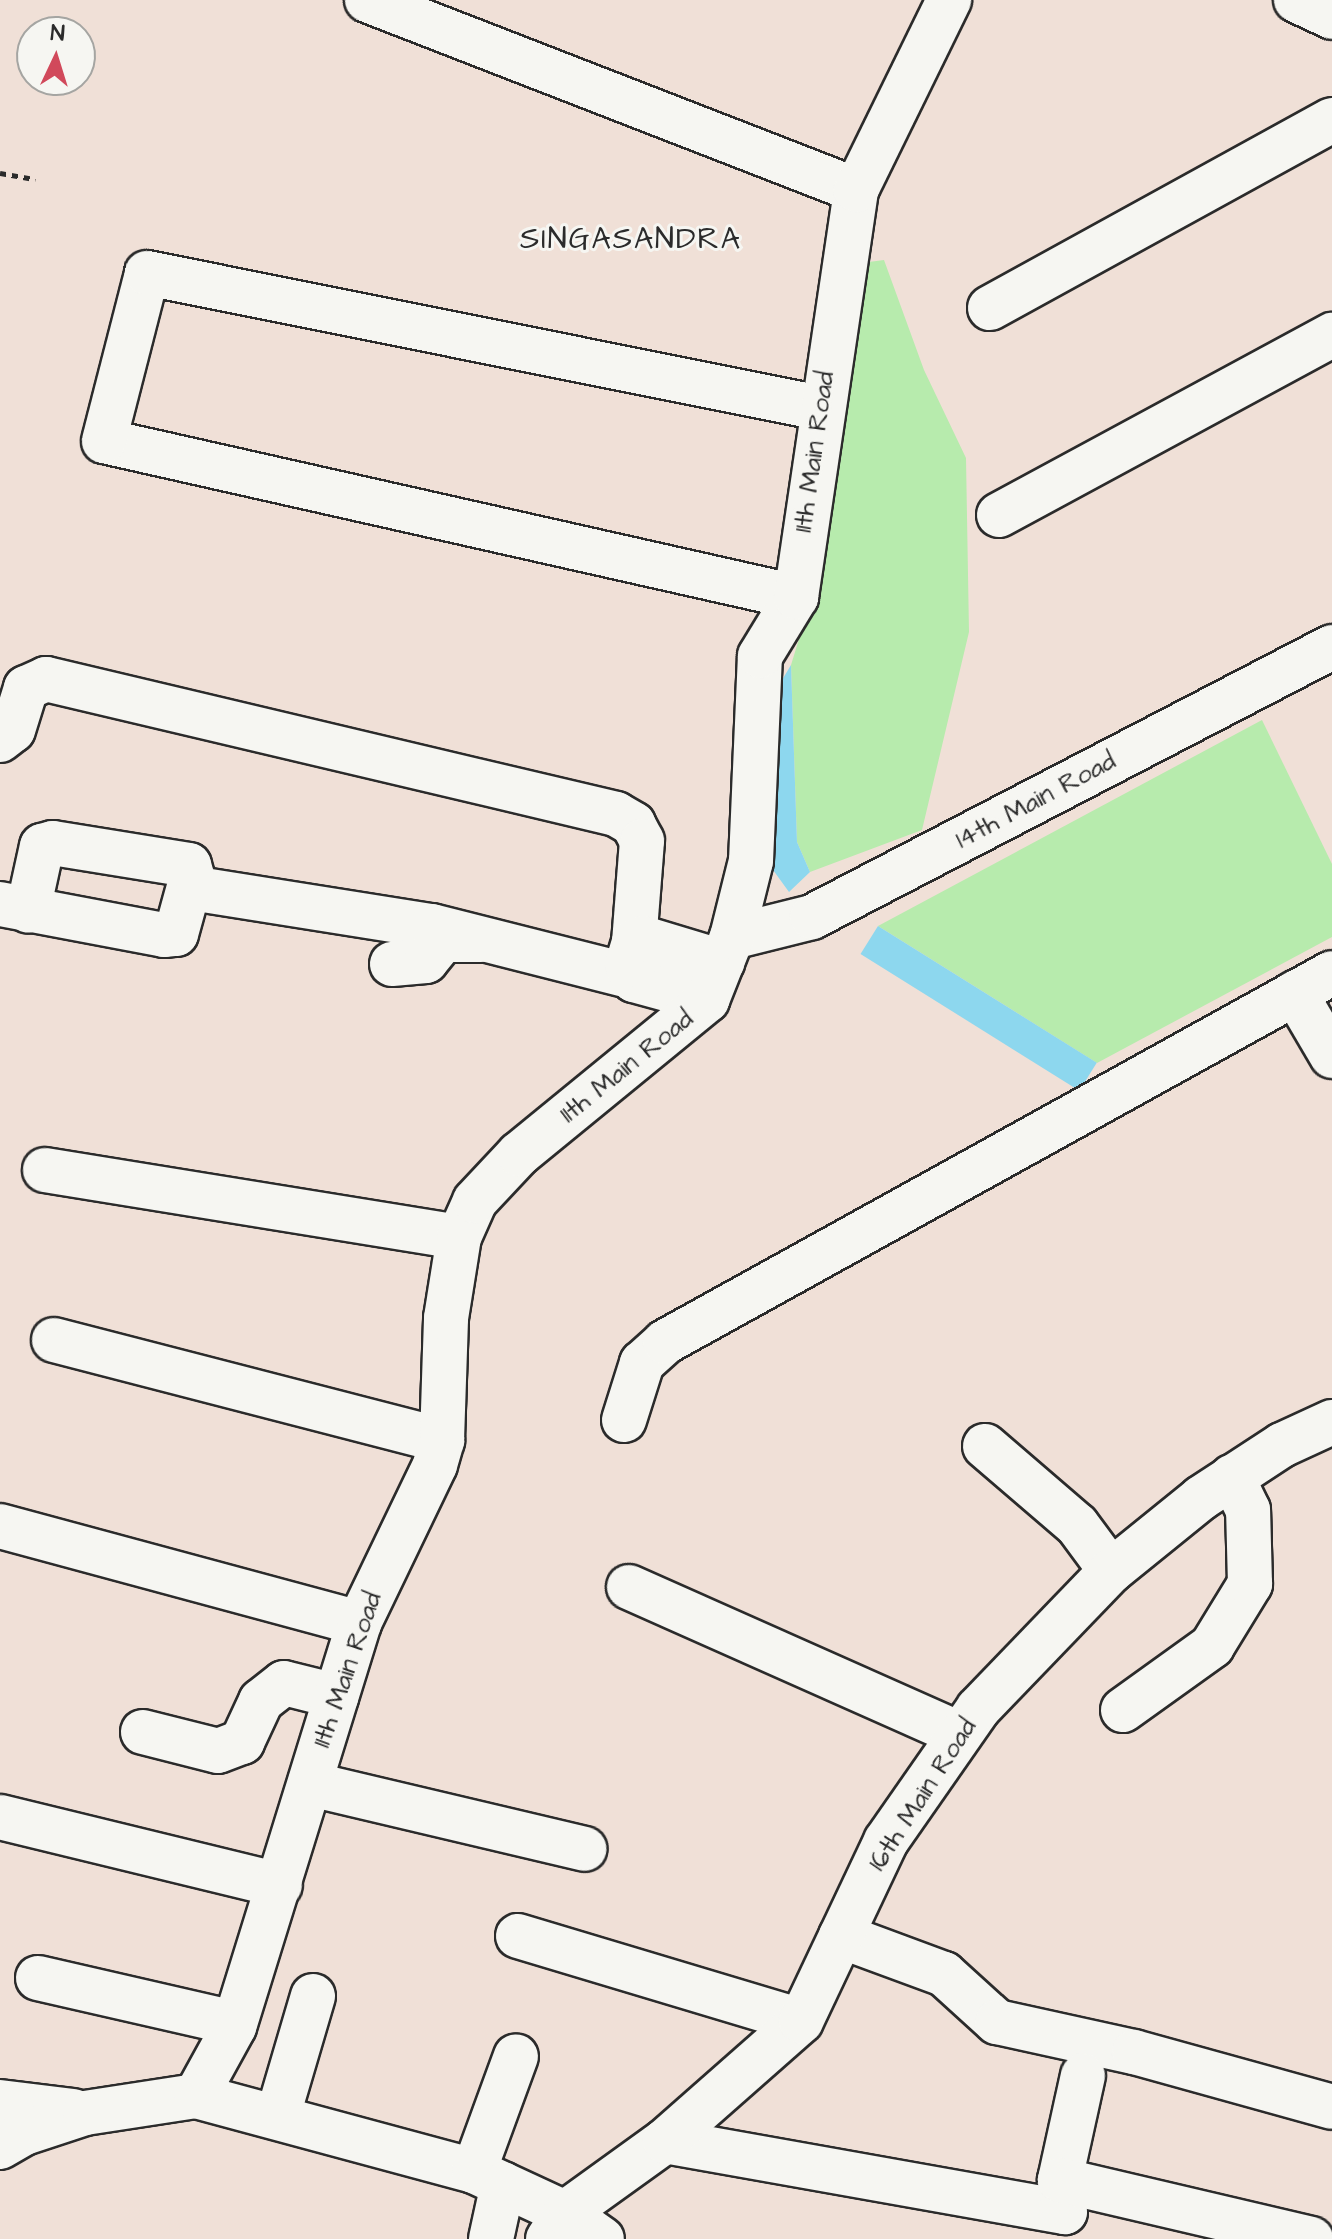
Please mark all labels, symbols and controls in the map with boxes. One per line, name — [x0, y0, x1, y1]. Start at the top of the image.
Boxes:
north arrow — [16, 16, 96, 96]
text: N — [50, 18, 66, 49]
district label: SINGASANDRA — [520, 221, 742, 257]
street label: 11th Main Road — [788, 369, 842, 535]
street label: 14th Main Road — [951, 746, 1121, 856]
street label: 11th Main Road — [554, 1004, 700, 1130]
street label: 11th Main Road — [307, 1588, 389, 1752]
street label: 16th Main Road — [862, 1713, 984, 1877]

